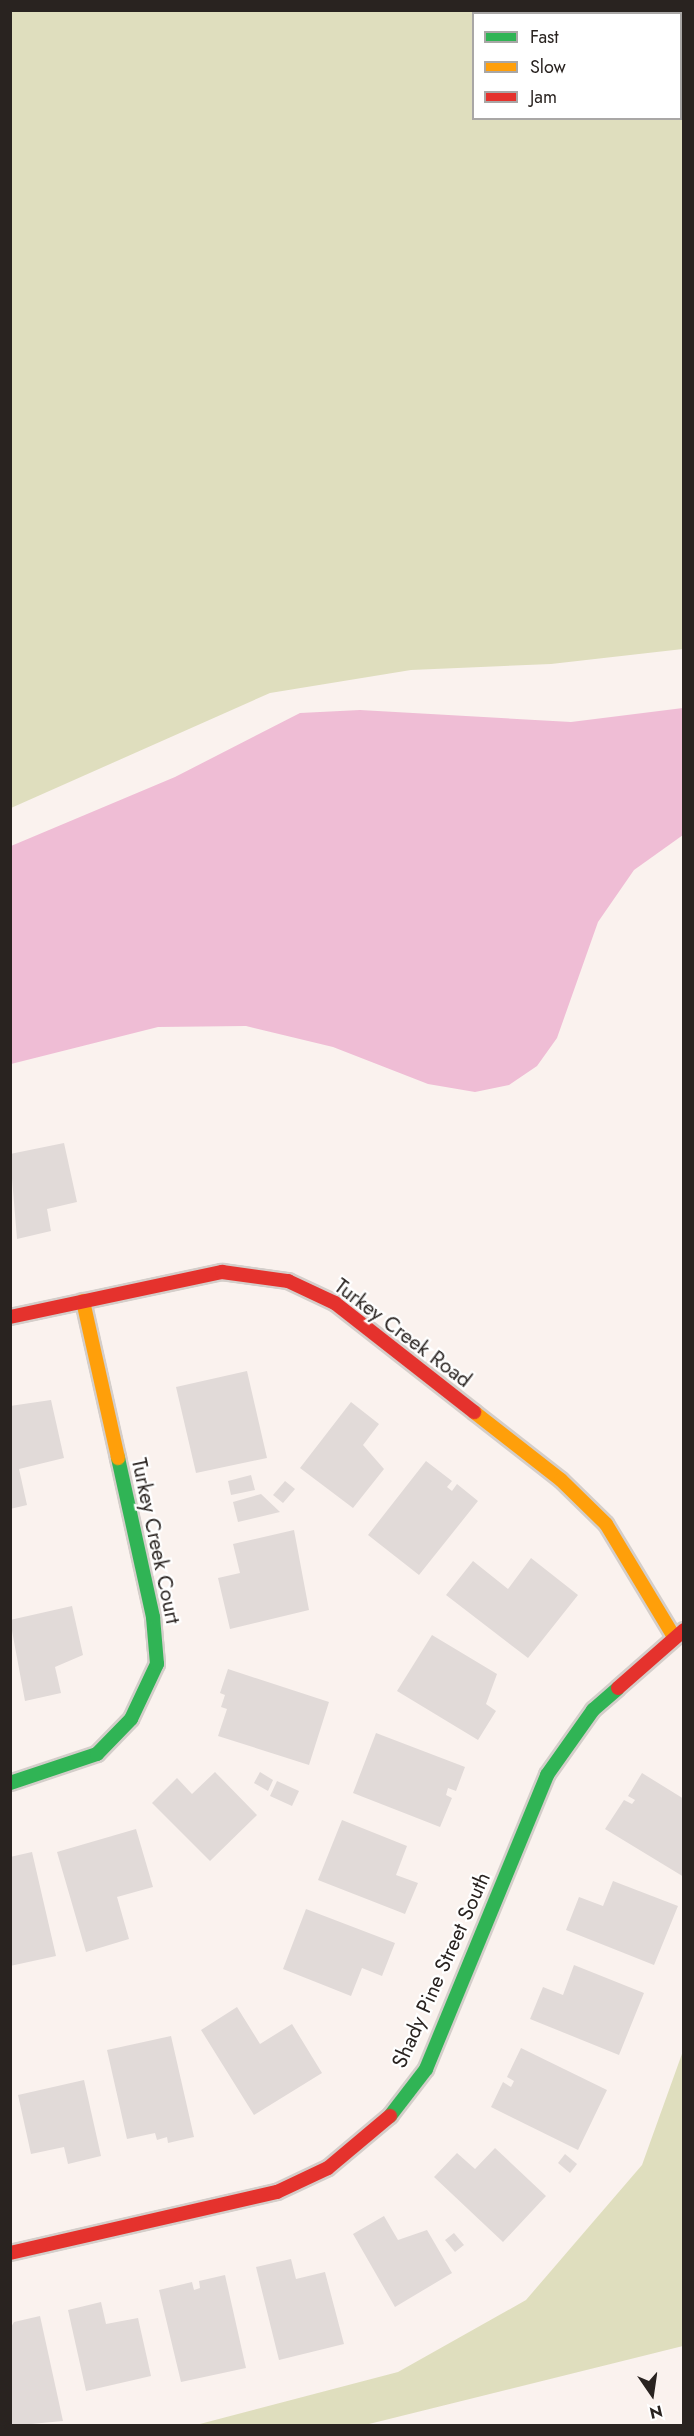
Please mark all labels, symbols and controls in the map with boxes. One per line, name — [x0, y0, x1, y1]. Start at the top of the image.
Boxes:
legend — [472, 12, 682, 120]
text: Fast — [530, 24, 559, 50]
text: Slow — [530, 54, 566, 80]
text: Jam — [530, 84, 557, 110]
street label: Turkey Creek Road — [330, 1273, 476, 1393]
street label: Turkey Creek Court — [126, 1456, 186, 1626]
street label: Shady Pine Street South — [386, 1868, 496, 2072]
north arrow — [622, 2364, 682, 2424]
text: N — [647, 2399, 665, 2425]

